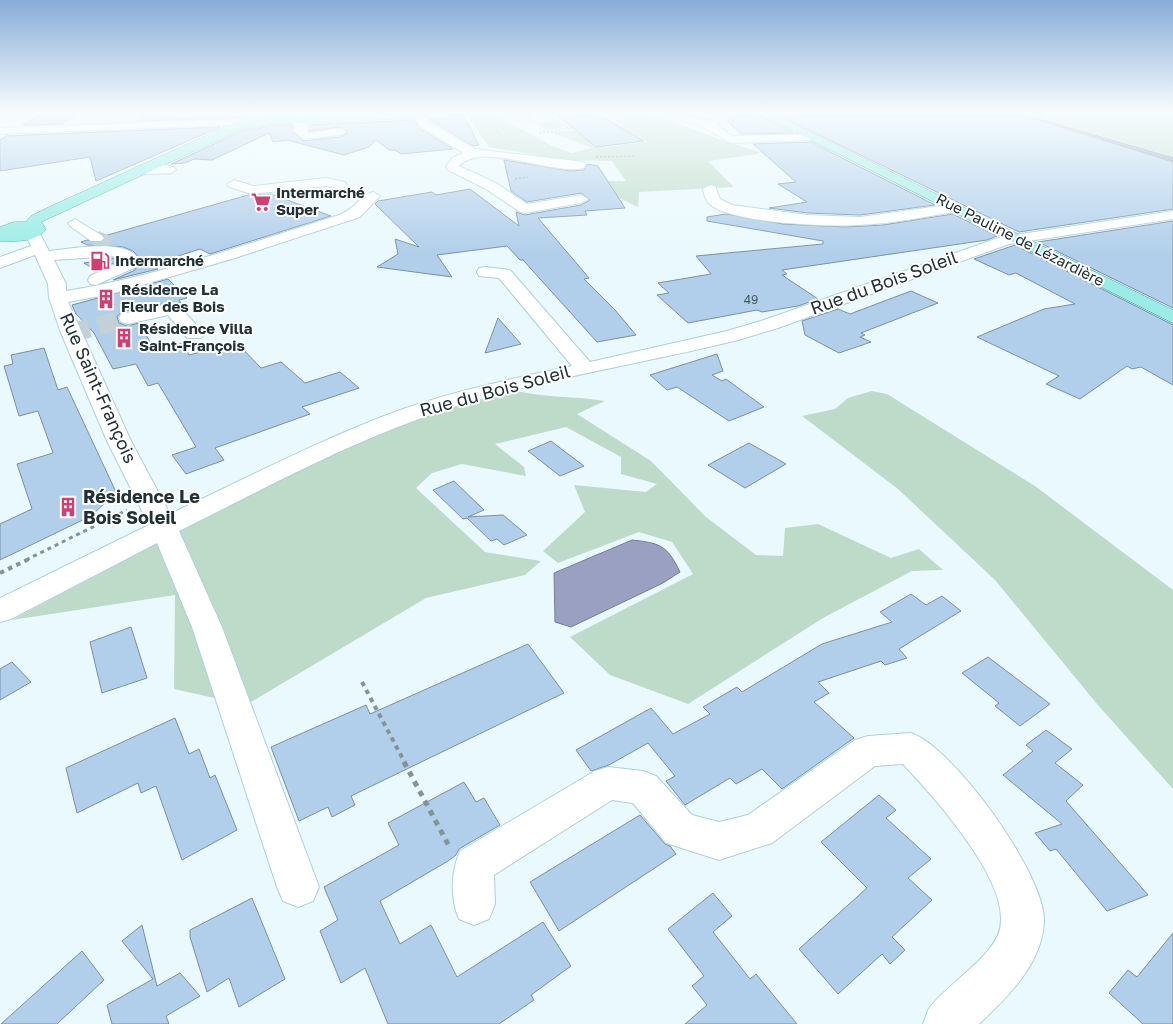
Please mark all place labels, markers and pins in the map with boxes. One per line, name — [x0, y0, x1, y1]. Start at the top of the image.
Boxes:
place label: Intermarché Super — [276, 183, 365, 218]
supermarket icon: Intermarché Super — [250, 191, 272, 213]
fuel station icon: Intermarché — [89, 250, 111, 272]
place label: Intermarché — [115, 251, 204, 269]
place label: Résidence La Fleur des Bois — [121, 280, 225, 315]
building icon: Résidence La Fleur des Bois — [95, 288, 117, 310]
place label: Résidence Villa Saint-François — [139, 319, 253, 354]
building icon: Résidence Villa Saint-François — [113, 327, 135, 349]
place label: Résidence Le Bois Soleil — [83, 485, 200, 528]
building icon: Résidence Le Bois Soleil — [57, 496, 79, 518]

